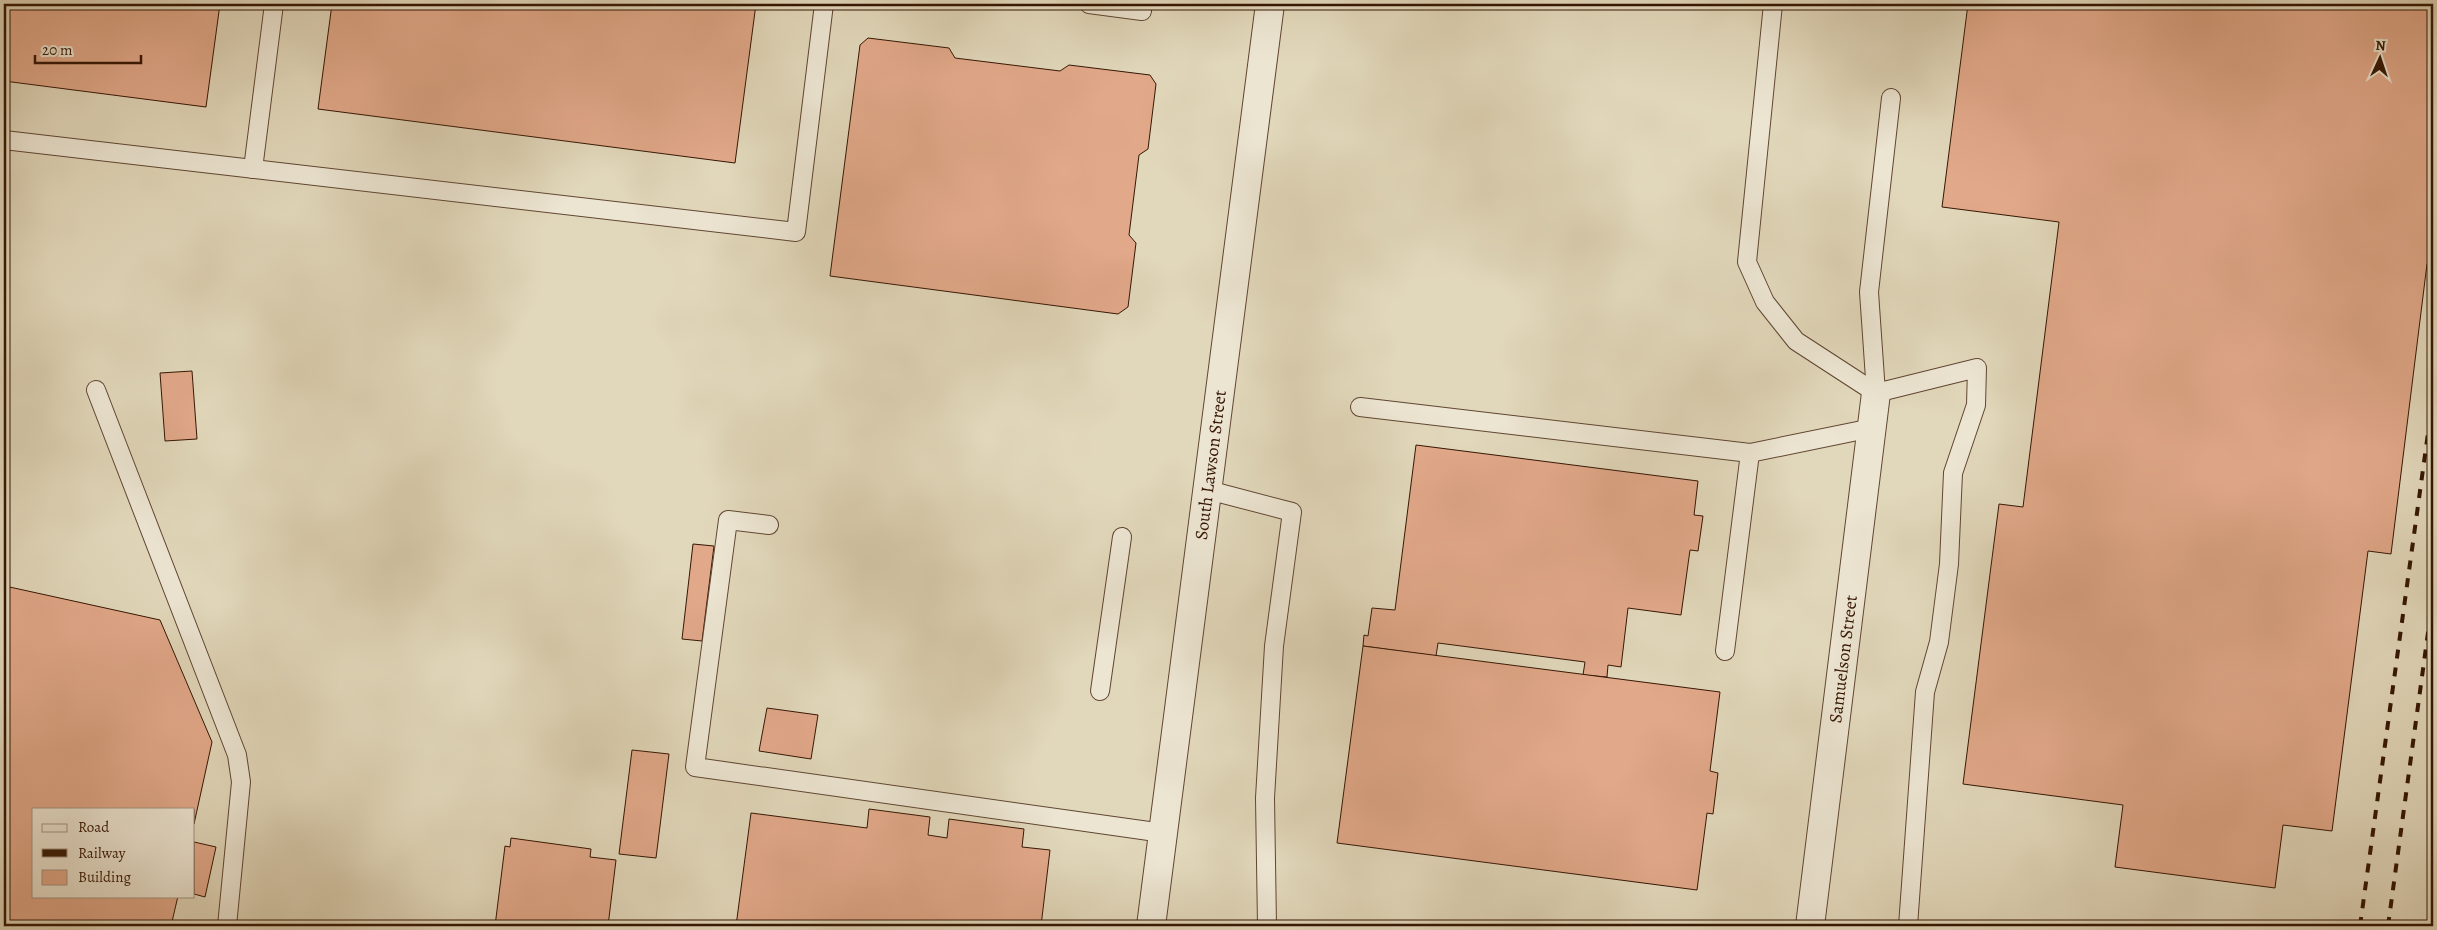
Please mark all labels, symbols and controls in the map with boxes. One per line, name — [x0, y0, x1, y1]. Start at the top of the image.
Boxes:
scale bar — [35, 32, 141, 64]
north arrow — [2354, 32, 2404, 82]
text: N — [2375, 36, 2386, 55]
text: 20 m — [42, 40, 73, 60]
street label: South Lawson Street — [1189, 388, 1232, 541]
street label: Samuelson Street — [1823, 594, 1863, 724]
legend — [32, 808, 195, 898]
text: Road — [78, 817, 110, 837]
text: Railway — [78, 843, 126, 863]
text: Building — [78, 867, 131, 887]

